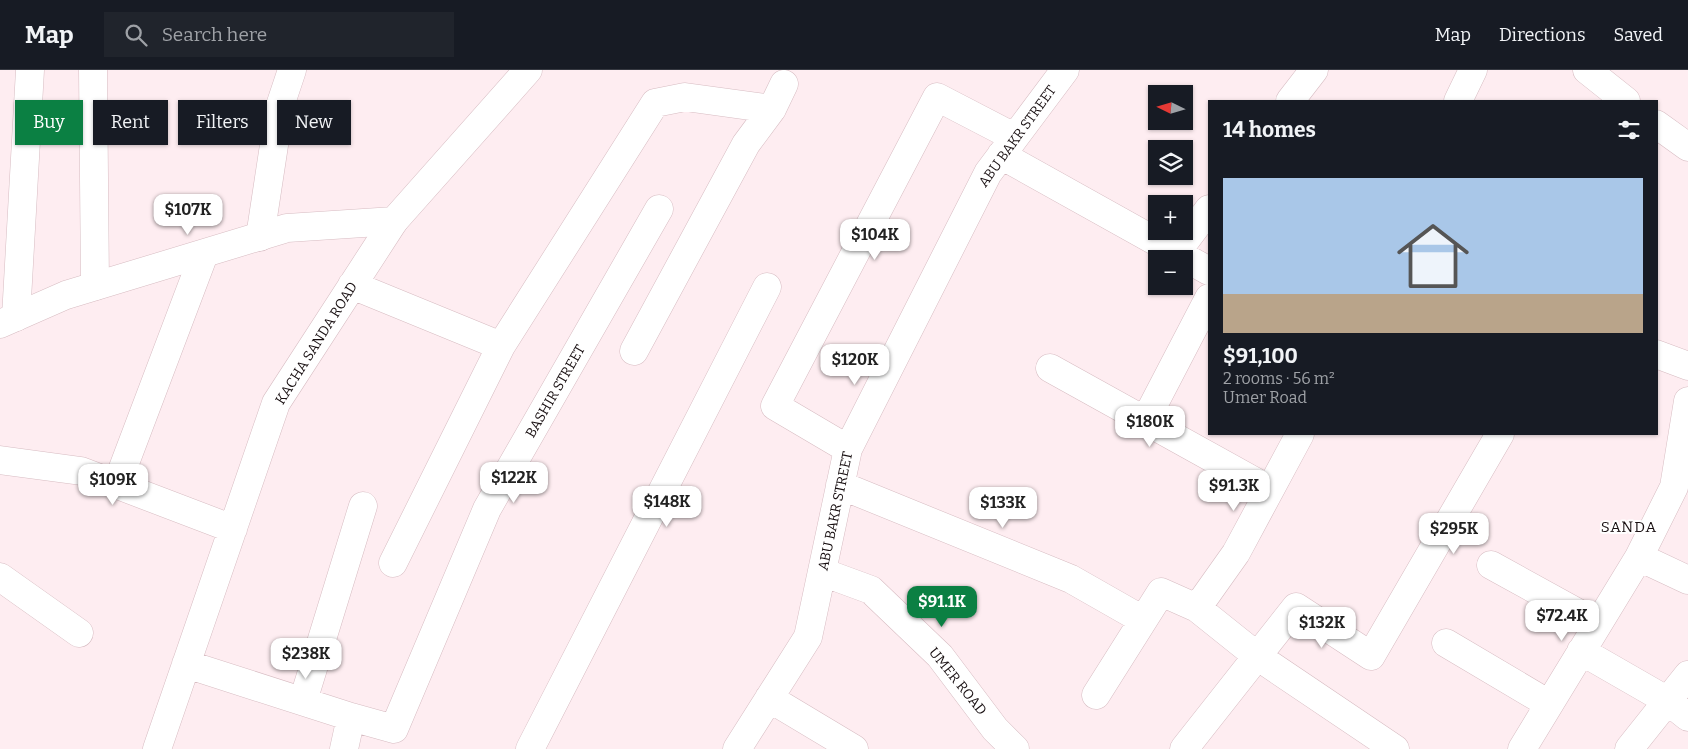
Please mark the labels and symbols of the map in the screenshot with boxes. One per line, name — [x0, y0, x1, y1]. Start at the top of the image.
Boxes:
street label: ABU BAKR STREET — [975, 82, 1060, 190]
north arrow — [1148, 85, 1192, 130]
pin: $107K — [153, 194, 223, 236]
pin: $104K — [840, 218, 910, 261]
street label: KACHA SANDA ROAD — [272, 279, 361, 408]
street label: BASHIR STREET — [522, 342, 589, 441]
pin: $120K — [820, 344, 890, 386]
pin: $180K — [1115, 406, 1185, 448]
street label: ABU BAKR STREET — [815, 450, 856, 572]
pin: $122K — [479, 462, 549, 504]
pin: $109K — [78, 464, 148, 506]
pin: $91.3K — [1193, 470, 1275, 512]
pin: $148K — [632, 486, 702, 528]
pin: $133K — [968, 486, 1038, 529]
pin: $295K — [1419, 512, 1489, 555]
district label: SANDA — [1601, 518, 1657, 536]
pin: $91.1K — [901, 586, 983, 628]
pin: $72.4K — [1521, 600, 1603, 642]
pin: $132K — [1287, 606, 1357, 649]
pin: $238K — [271, 638, 341, 680]
street label: UMER ROAD — [925, 644, 990, 719]

